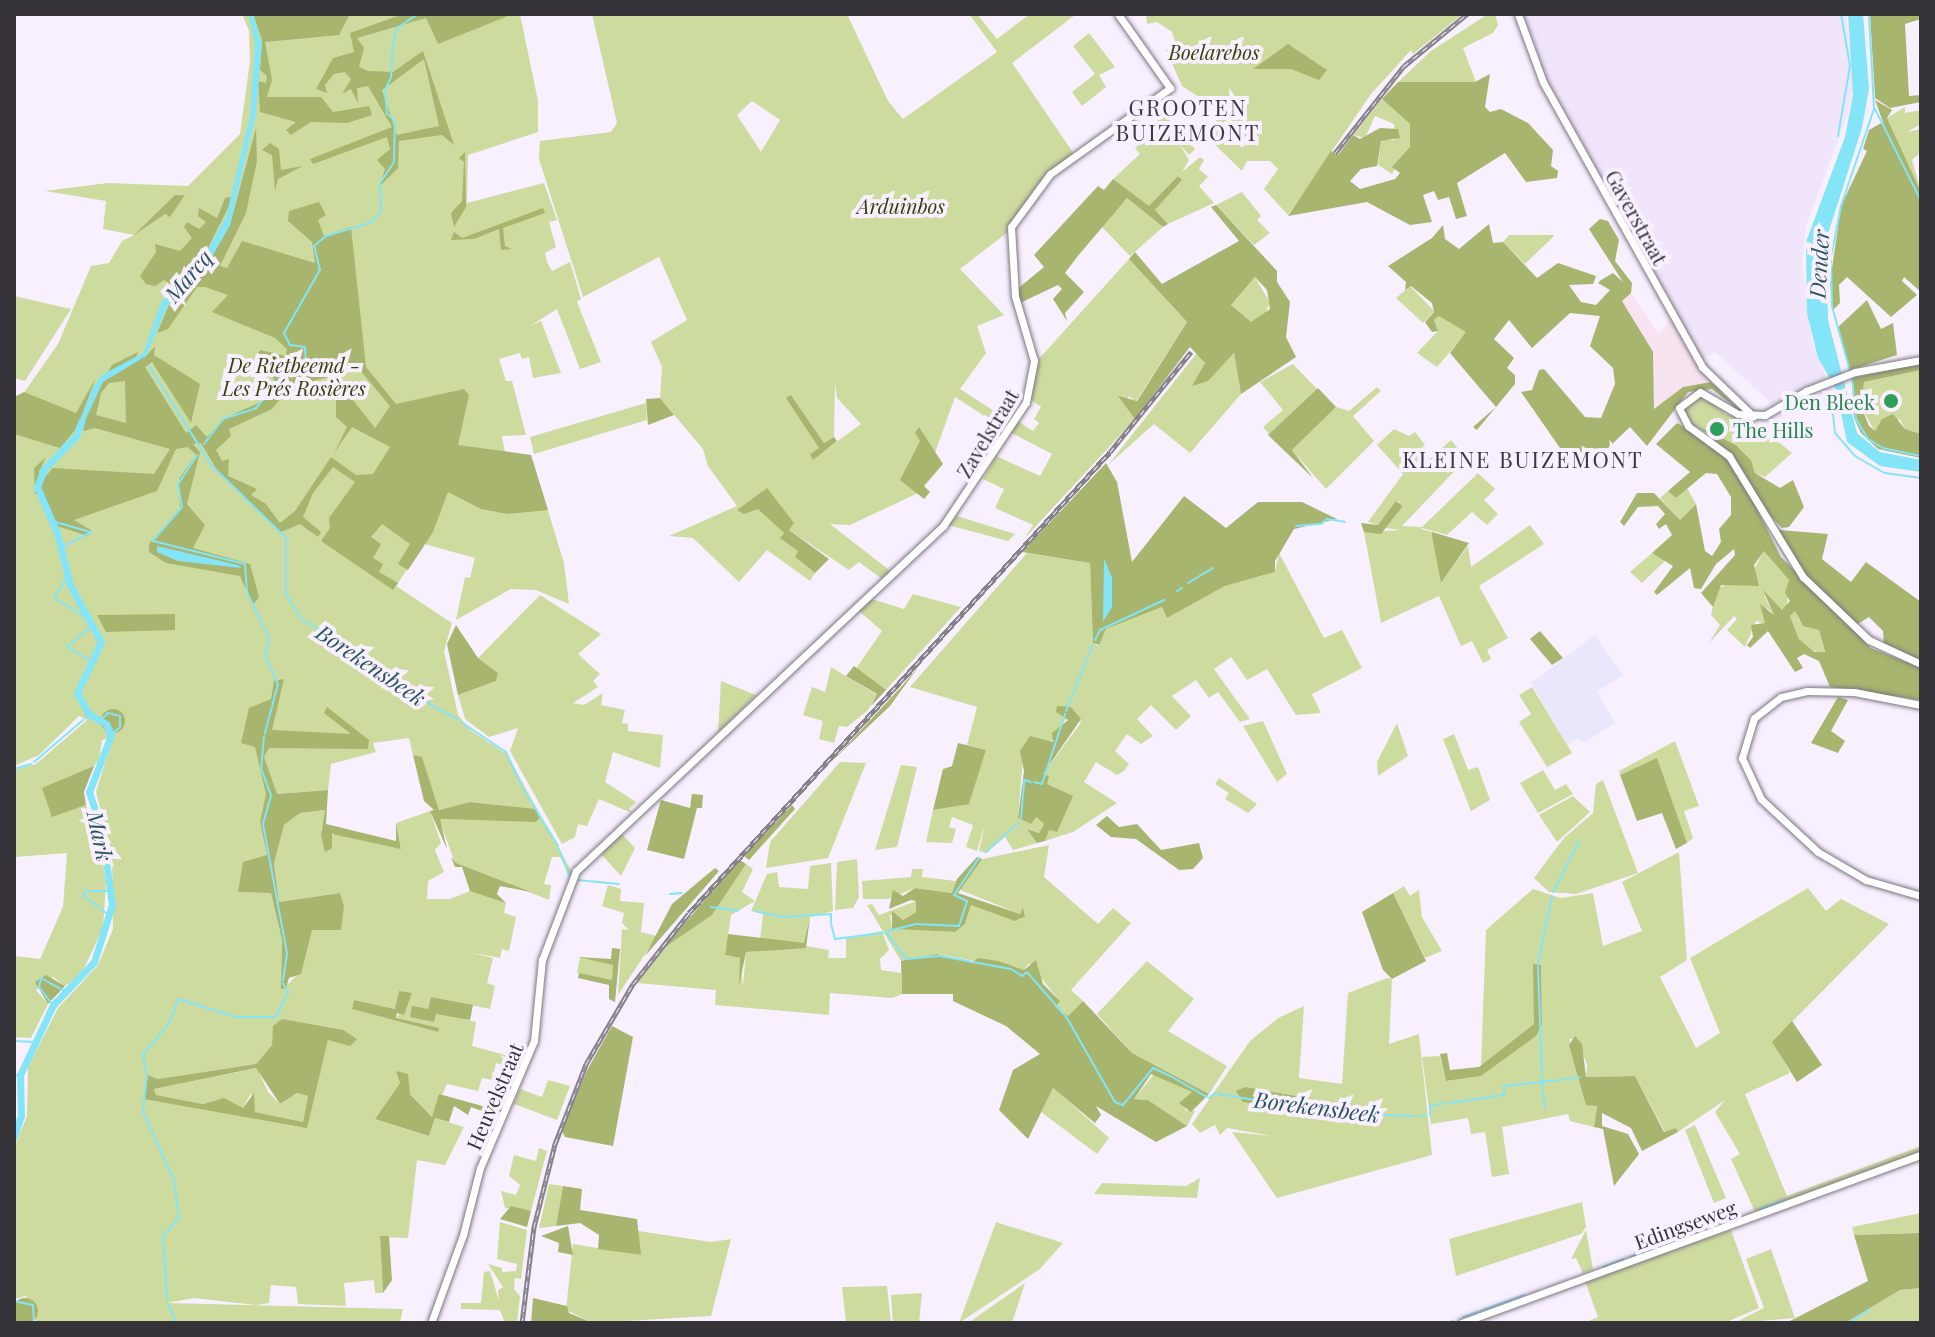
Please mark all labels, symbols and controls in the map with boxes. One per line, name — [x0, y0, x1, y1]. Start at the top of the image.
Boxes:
park label: Boelarebos — [1168, 39, 1260, 63]
district label: GROOTEN BUIZEMONT — [1116, 94, 1260, 146]
street label: Gaverstraat — [1601, 166, 1673, 268]
park label: Arduinbos — [857, 193, 945, 217]
water label: Dender — [1804, 229, 1834, 299]
water label: Marcq — [159, 245, 217, 307]
park label: De Rietbeemd - Les Prés Rosières — [222, 352, 366, 399]
street label: Zavelstraat — [951, 384, 1023, 482]
place label: Den Bleek — [1784, 389, 1875, 413]
marker: Den Bleek — [1882, 392, 1900, 410]
place label: The Hills — [1733, 417, 1814, 441]
marker: The Hills — [1708, 420, 1726, 438]
district label: KLEINE BUIZEMONT — [1402, 447, 1644, 473]
water label: Borekensbeek — [311, 619, 431, 711]
water label: Mark — [82, 808, 118, 864]
street label: Heuvelstraat — [461, 1039, 527, 1153]
water label: Borekensbeek — [1253, 1086, 1381, 1128]
street label: Edingseweg — [1631, 1194, 1739, 1254]

